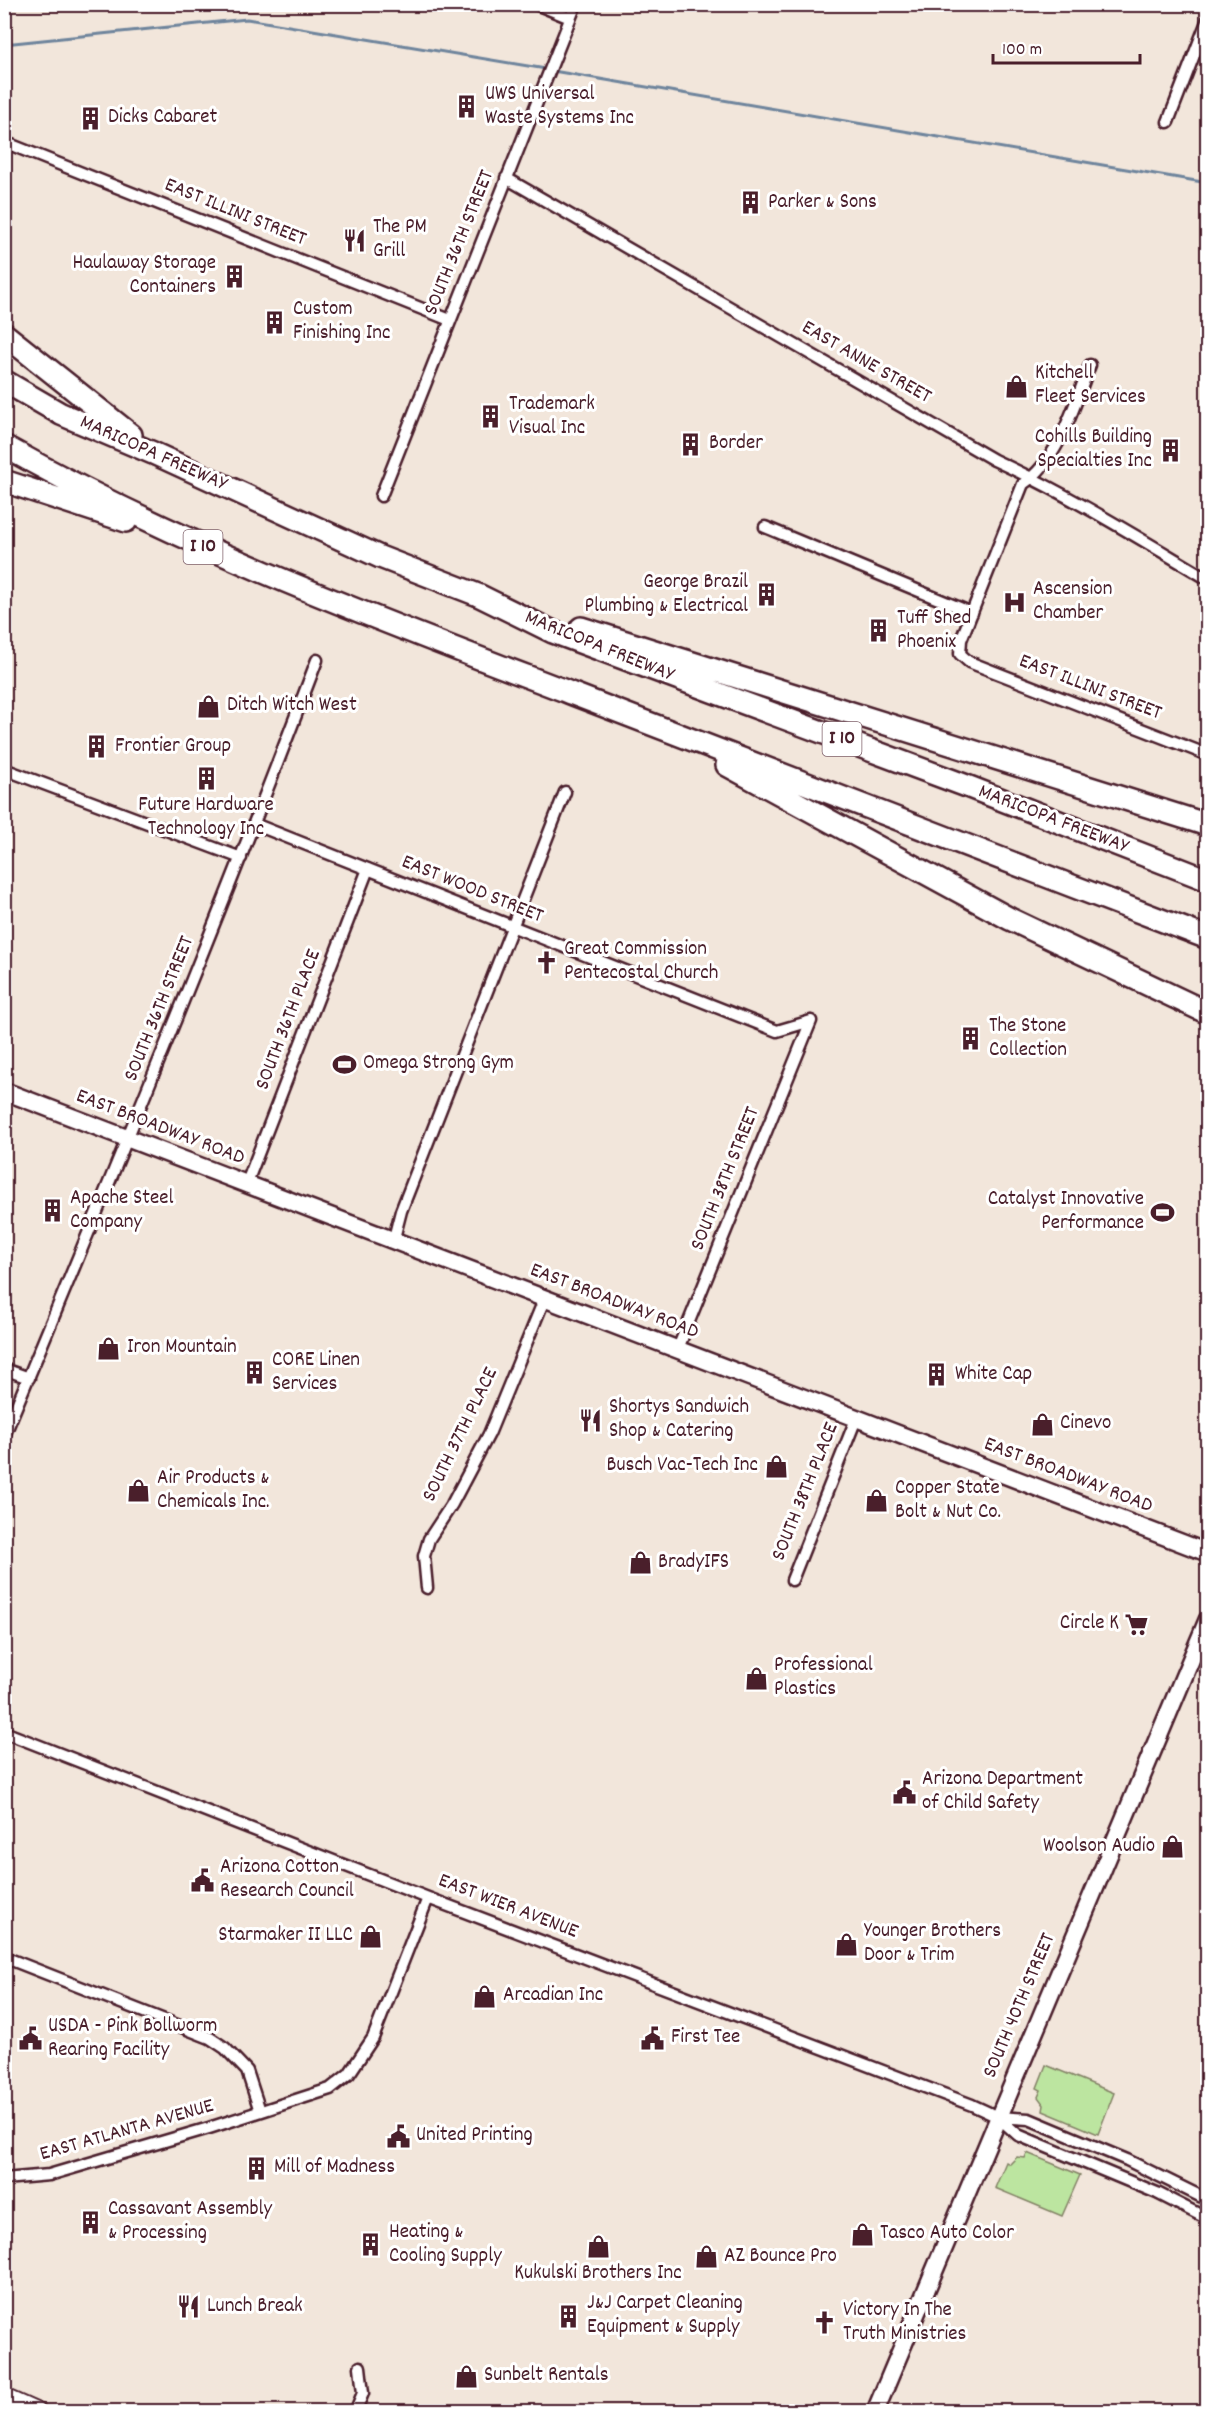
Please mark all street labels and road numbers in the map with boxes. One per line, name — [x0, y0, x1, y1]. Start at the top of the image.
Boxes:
street label: SOUTH 36TH STREET — [417, 165, 503, 320]
street label: EAST ILLINI STREET — [160, 171, 311, 255]
street label: EAST ANNE STREET — [796, 314, 937, 413]
street label: MARICOPA FREEWAY — [74, 408, 233, 500]
road number: I 10 — [184, 530, 222, 564]
street label: MARICOPA FREEWAY — [520, 603, 679, 691]
street label: EAST ILLINI STREET — [1014, 647, 1166, 729]
road number: I 10 — [822, 722, 862, 756]
street label: MARICOPA FREEWAY — [974, 778, 1134, 863]
street label: EAST WOOD STREET — [397, 848, 548, 932]
street label: SOUTH 36TH STREET — [117, 931, 203, 1086]
street label: SOUTH 36TH PLACE — [248, 945, 330, 1095]
street label: EAST BROADWAY ROAD — [71, 1082, 249, 1174]
street label: SOUTH 38TH STREET — [684, 1102, 769, 1255]
street label: EAST BROADWAY ROAD — [525, 1256, 703, 1348]
street label: SOUTH 37TH PLACE — [415, 1362, 507, 1507]
street label: SOUTH 38TH PLACE — [765, 1418, 848, 1566]
street label: EAST BROADWAY ROAD — [979, 1430, 1157, 1522]
street label: EAST WIER AVENUE — [434, 1867, 583, 1948]
street label: SOUTH 40TH STREET — [976, 1928, 1064, 2083]
street label: EAST ATLANTA AVENUE — [37, 2092, 218, 2170]

